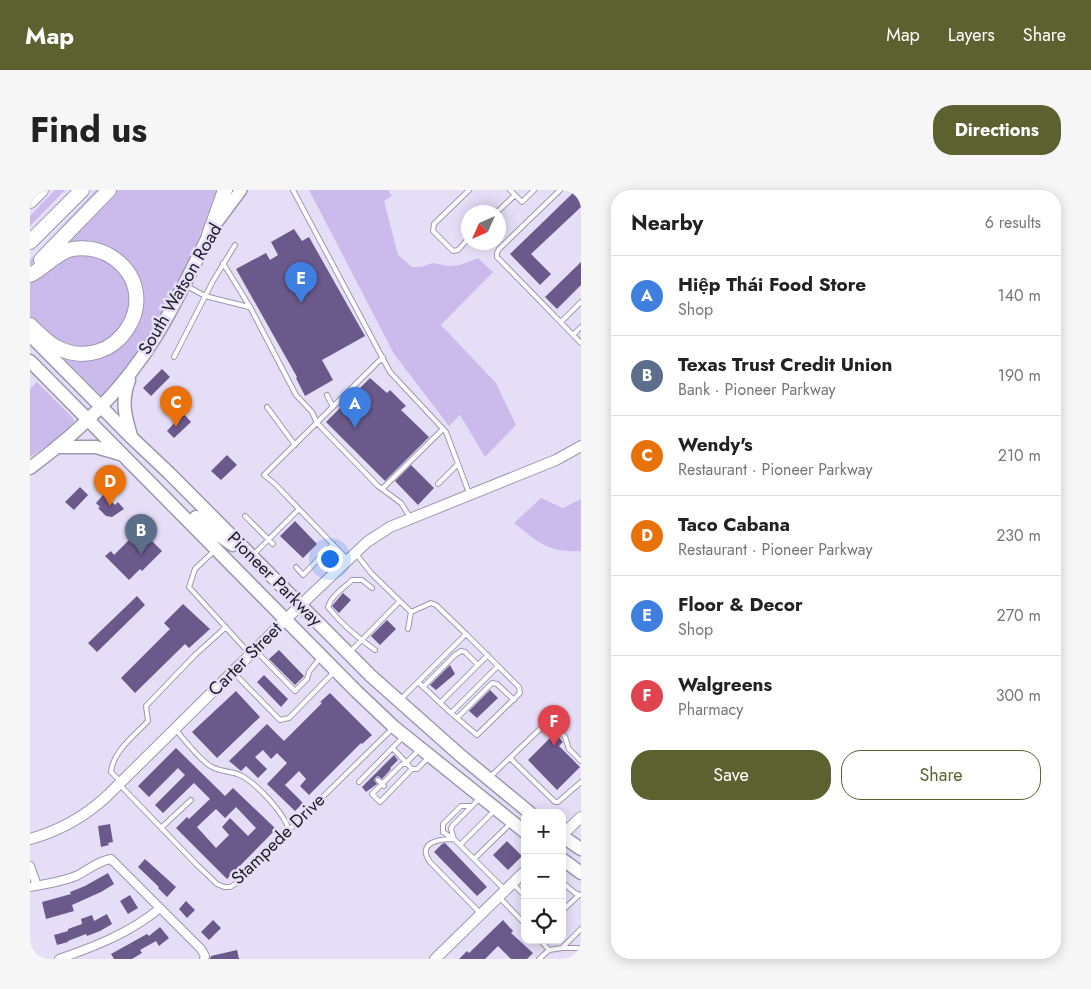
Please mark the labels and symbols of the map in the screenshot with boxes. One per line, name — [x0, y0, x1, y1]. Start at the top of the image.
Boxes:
north arrow — [461, 205, 506, 250]
street label: South Watson Road — [132, 218, 228, 360]
pin: E — [285, 262, 317, 303]
pin: C — [160, 386, 192, 427]
pin: A — [339, 387, 371, 428]
pin: D — [94, 465, 126, 506]
pin: B — [125, 514, 157, 555]
street label: Pioneer Parkway — [222, 526, 328, 632]
your location — [317, 546, 343, 572]
street label: Carter Street — [202, 616, 288, 702]
pin: F — [538, 705, 570, 746]
street label: Stampede Drive — [225, 787, 331, 891]

